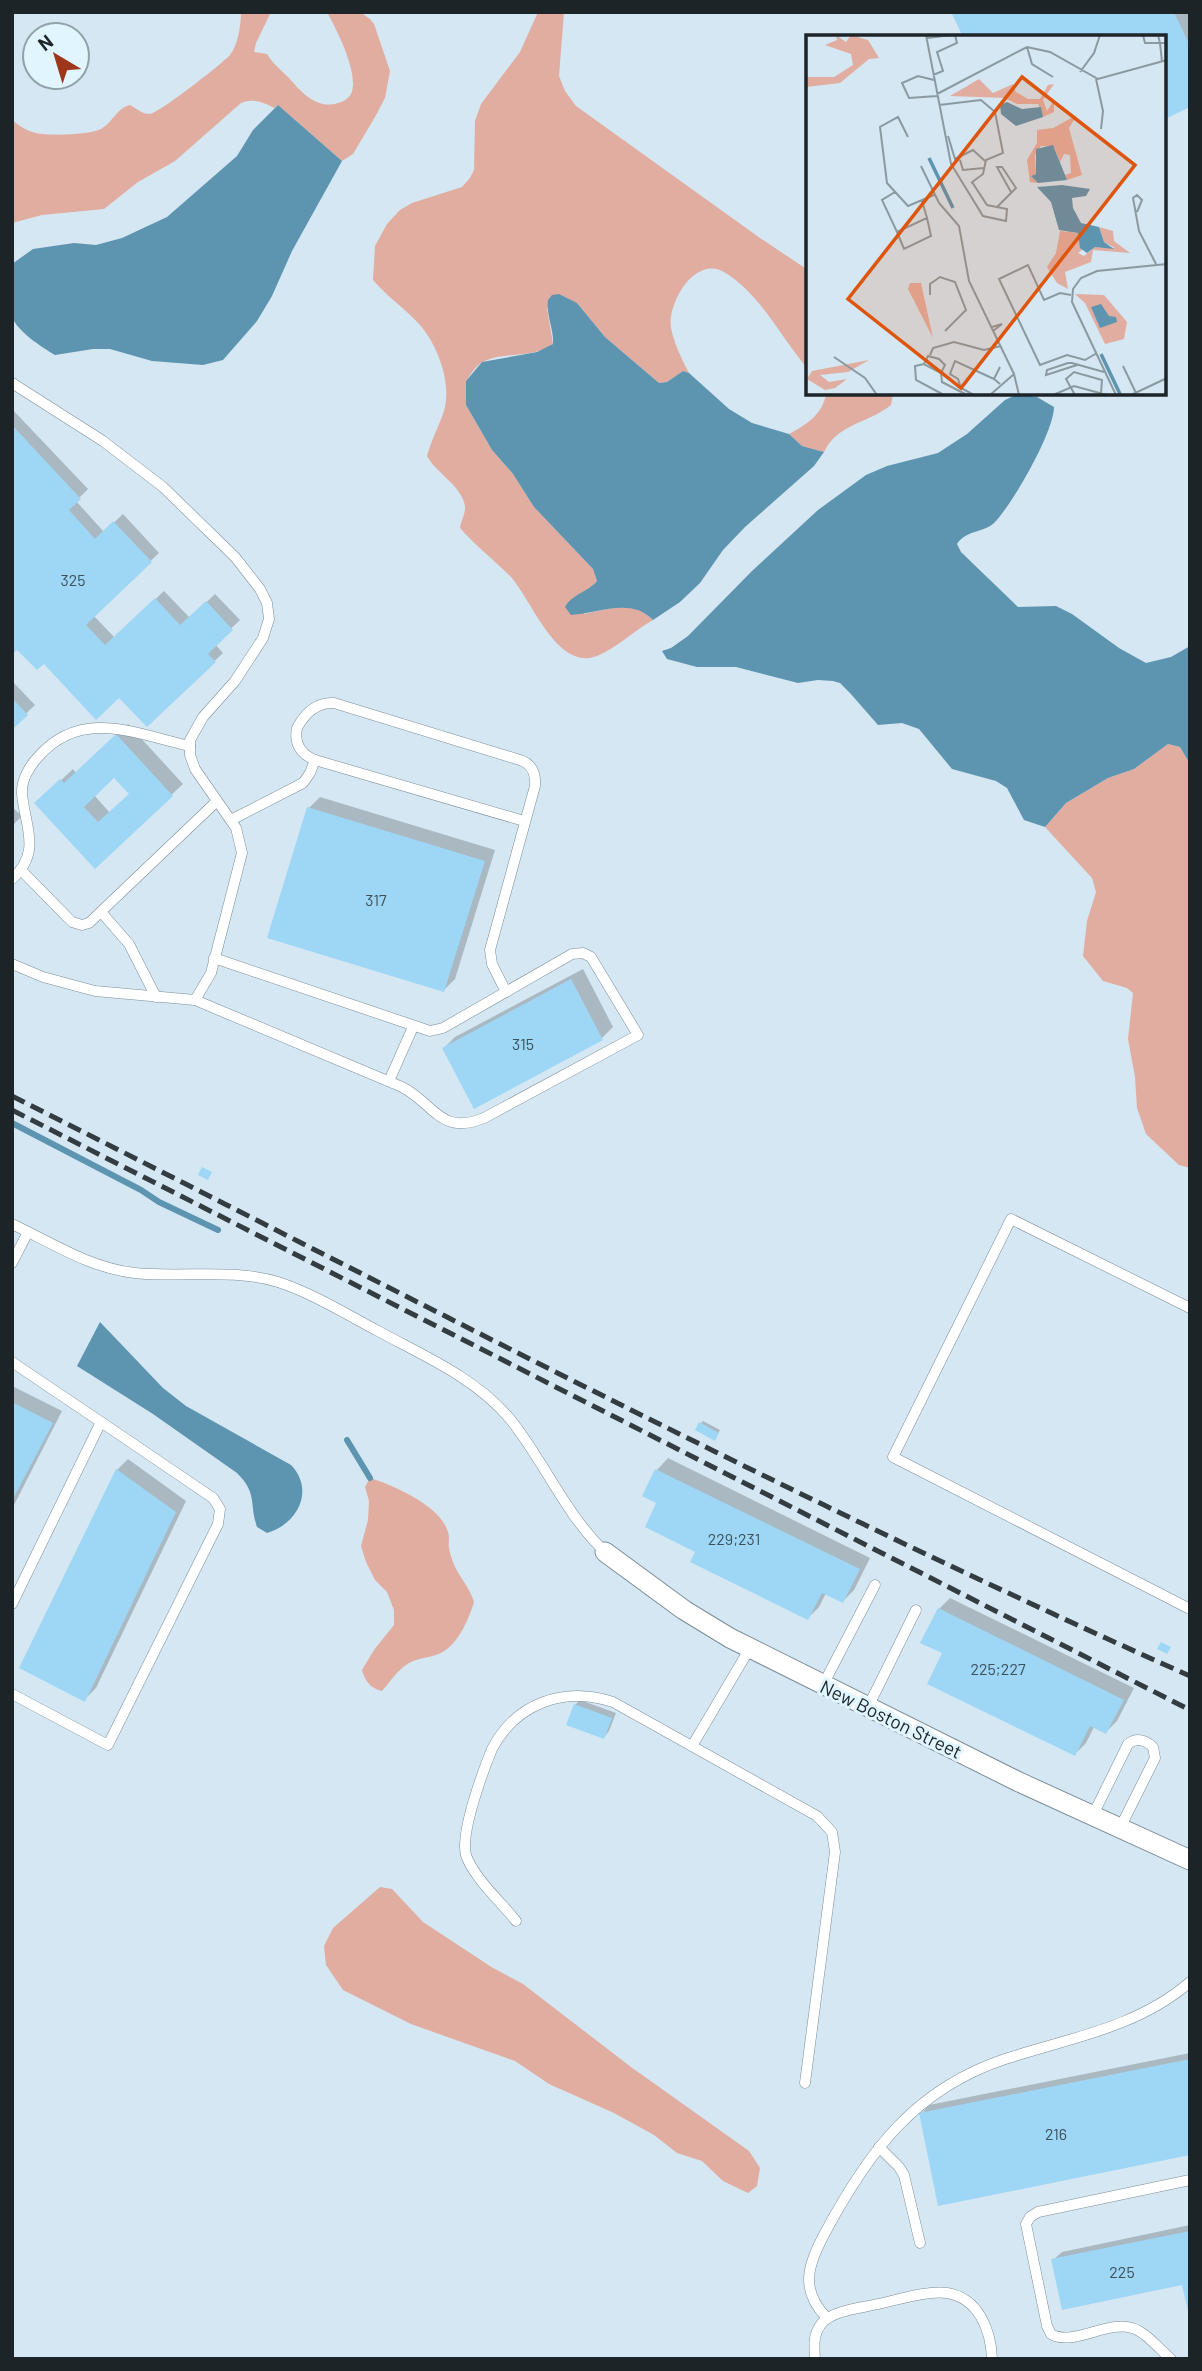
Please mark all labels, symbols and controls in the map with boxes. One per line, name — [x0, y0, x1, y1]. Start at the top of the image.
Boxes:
north arrow — [21, 21, 91, 91]
text: N — [33, 29, 57, 55]
inset map — [806, 35, 1167, 396]
house number: 325 — [60, 570, 86, 589]
house number: 317 — [365, 890, 387, 909]
house number: 315 — [512, 1034, 534, 1053]
house number: 229;231 — [708, 1529, 760, 1548]
house number: 225;227 — [970, 1659, 1026, 1678]
street label: New Boston Street — [817, 1674, 966, 1763]
house number: 216 — [1045, 2124, 1067, 2143]
house number: 225 — [1109, 2262, 1135, 2281]

